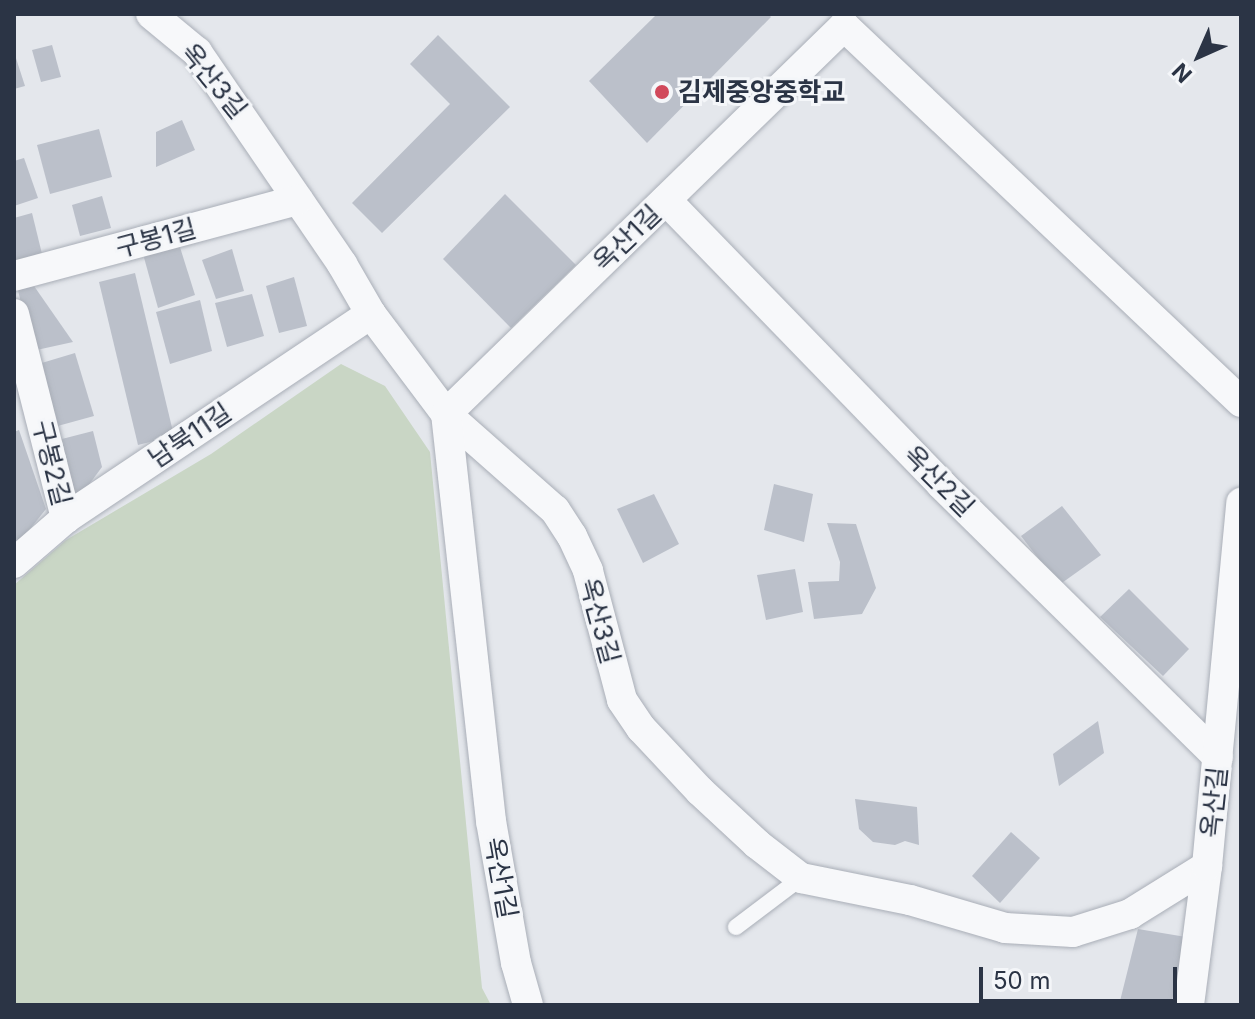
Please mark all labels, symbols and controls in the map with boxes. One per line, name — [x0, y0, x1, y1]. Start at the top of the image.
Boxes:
north arrow — [1159, 16, 1239, 96]
street label: 옥산3길 — [174, 37, 254, 125]
text: N — [1167, 58, 1197, 88]
place label: 김제중앙중학교 — [678, 76, 845, 108]
marker: 김제중앙중학교 — [653, 83, 671, 101]
street label: 옥산1길 — [587, 198, 667, 278]
street label: 구봉1길 — [112, 212, 200, 264]
street label: 남북11길 — [143, 396, 237, 474]
street label: 구봉2길 — [26, 417, 78, 509]
street label: 옥산2길 — [897, 439, 981, 523]
street label: 옥산3길 — [574, 575, 626, 667]
street label: 옥산길 — [1195, 765, 1233, 839]
street label: 옥산1길 — [478, 835, 524, 921]
scale bar — [983, 951, 1181, 1001]
text: 50 m — [993, 966, 1051, 995]

